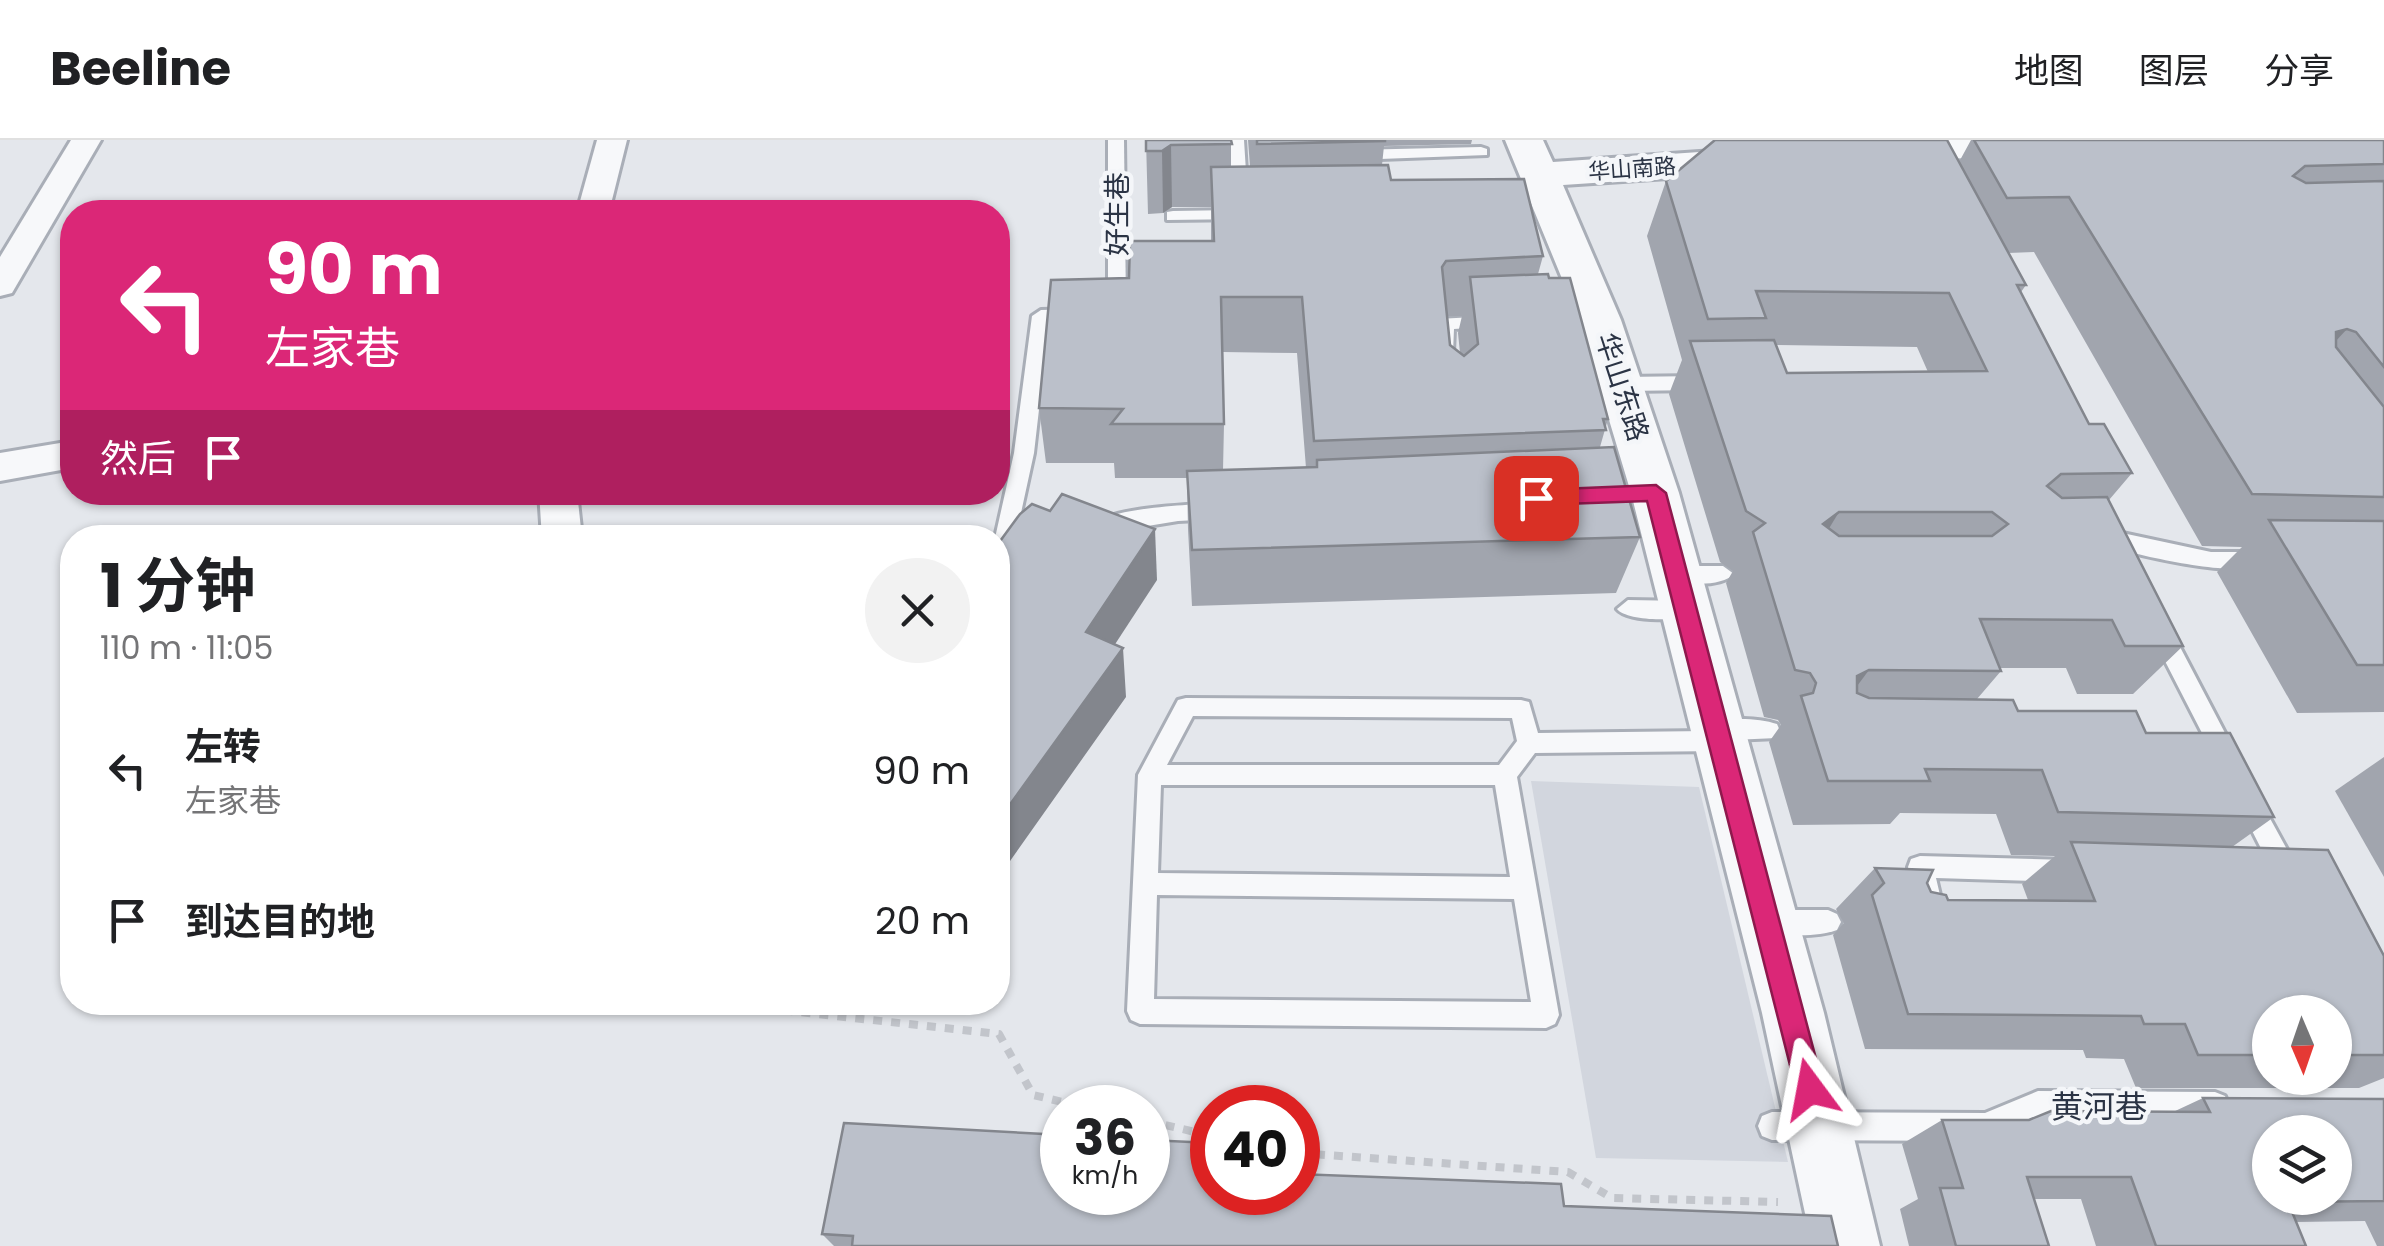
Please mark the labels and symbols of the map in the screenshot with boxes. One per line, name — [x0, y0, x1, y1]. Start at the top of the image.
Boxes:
street label: 华山南路 — [1587, 150, 1677, 188]
street label: 好生巷 — [1098, 172, 1137, 256]
street label: 华山东路 — [1586, 328, 1658, 446]
pin — [1494, 456, 1579, 541]
north arrow — [2252, 995, 2352, 1095]
position arrow — [1758, 1037, 1862, 1141]
street label: 黄河巷 — [2051, 1084, 2147, 1129]
speed limit sign: 40 — [1190, 1085, 1320, 1215]

